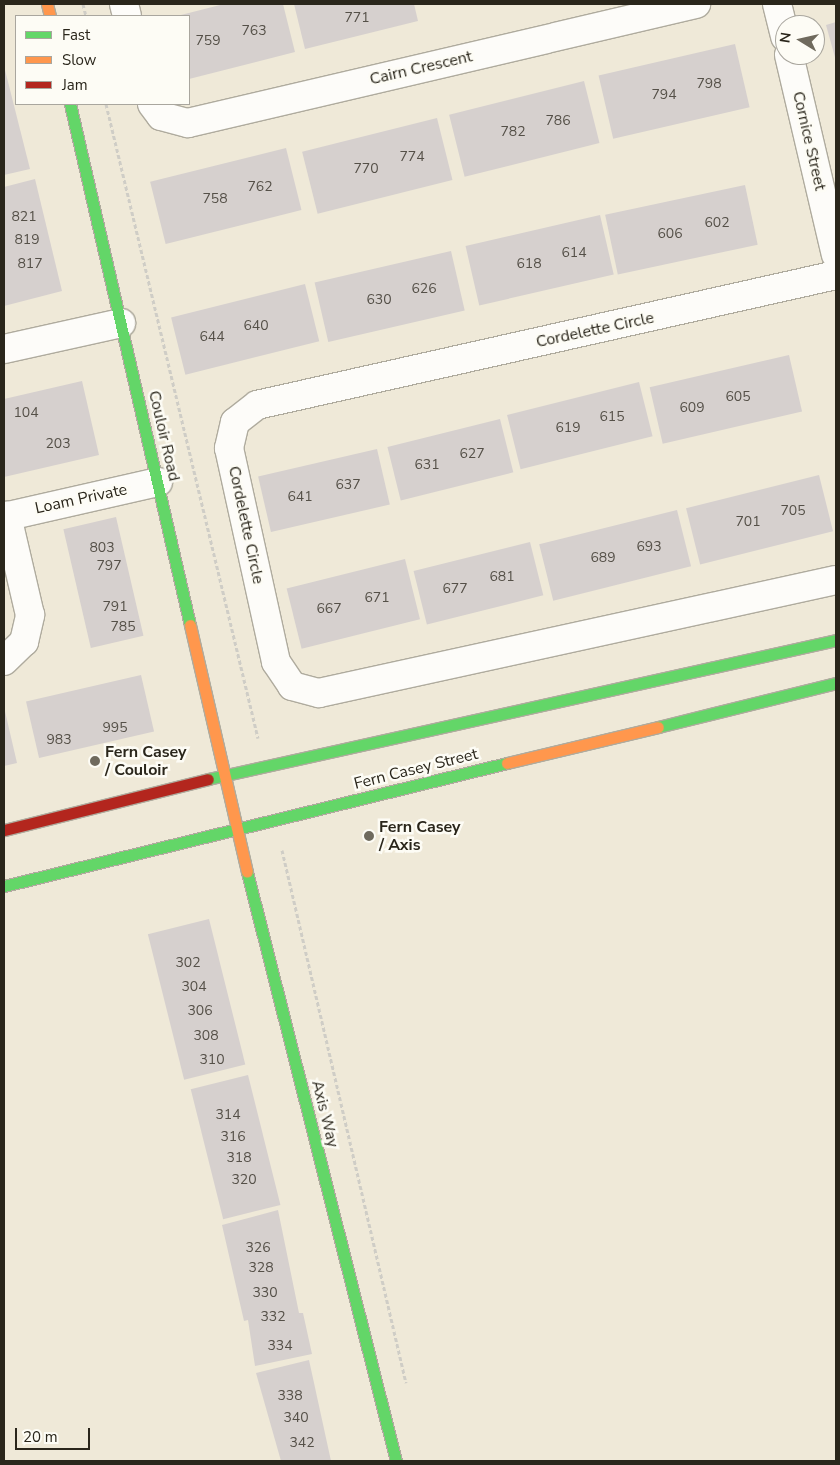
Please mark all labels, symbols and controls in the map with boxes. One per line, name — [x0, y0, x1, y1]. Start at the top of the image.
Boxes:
house number: 771 — [344, 10, 370, 26]
legend — [15, 15, 190, 105]
north arrow — [775, 15, 825, 65]
house number: 763 — [241, 23, 267, 39]
text: Fast — [62, 25, 90, 45]
text: N — [775, 31, 796, 44]
house number: 759 — [195, 33, 221, 49]
street label: Cairn Crescent — [368, 47, 474, 89]
text: Slow — [62, 50, 96, 70]
text: Jam — [62, 75, 88, 95]
house number: 798 — [696, 76, 722, 92]
house number: 794 — [651, 87, 677, 103]
street label: Cornice Street — [788, 90, 830, 192]
house number: 786 — [545, 113, 571, 129]
house number: 782 — [500, 124, 526, 140]
house number: 774 — [399, 149, 425, 165]
house number: 770 — [353, 161, 379, 177]
house number: 762 — [247, 179, 273, 195]
house number: 758 — [202, 191, 228, 207]
house number: 821 — [11, 209, 37, 225]
house number: 602 — [704, 215, 730, 231]
house number: 606 — [657, 226, 683, 242]
house number: 819 — [14, 232, 40, 248]
house number: 614 — [561, 245, 587, 261]
house number: 817 — [17, 256, 43, 272]
house number: 618 — [516, 256, 542, 272]
house number: 626 — [411, 281, 437, 297]
house number: 630 — [366, 292, 392, 308]
street label: Cordelette Circle — [534, 308, 656, 352]
house number: 640 — [243, 318, 269, 334]
house number: 644 — [199, 329, 225, 345]
street label: Couloir Road — [144, 389, 184, 483]
house number: 605 — [725, 389, 751, 405]
house number: 609 — [679, 400, 705, 416]
house number: 104 — [13, 405, 39, 421]
house number: 615 — [599, 409, 625, 425]
house number: 619 — [555, 420, 581, 436]
house number: 203 — [45, 436, 71, 452]
house number: 627 — [459, 446, 485, 462]
house number: 631 — [414, 457, 440, 473]
street label: Cordelette Circle — [224, 464, 268, 586]
house number: 637 — [335, 477, 361, 493]
street label: Loam Private — [33, 480, 129, 518]
house number: 641 — [287, 489, 313, 505]
house number: 705 — [780, 503, 806, 519]
house number: 701 — [735, 514, 761, 530]
house number: 693 — [636, 539, 662, 555]
house number: 803 — [89, 540, 115, 556]
house number: 689 — [590, 550, 616, 566]
house number: 797 — [96, 558, 122, 574]
house number: 681 — [489, 569, 515, 585]
house number: 677 — [442, 581, 468, 597]
house number: 671 — [364, 590, 390, 606]
house number: 791 — [102, 599, 128, 615]
house number: 667 — [316, 601, 342, 617]
house number: 785 — [110, 619, 136, 635]
house number: 995 — [102, 720, 128, 736]
house number: 983 — [46, 732, 72, 748]
place label: Fern Casey / Couloir — [105, 742, 186, 780]
street label: Fern Casey Street — [352, 744, 480, 794]
marker: Fern Casey / Couloir — [89, 755, 101, 767]
place label: Fern Casey / Axis — [379, 817, 460, 855]
marker: Fern Casey / Axis — [363, 830, 375, 842]
house number: 302 — [175, 955, 201, 971]
house number: 304 — [181, 979, 207, 995]
house number: 306 — [187, 1003, 213, 1019]
house number: 308 — [193, 1028, 219, 1044]
house number: 310 — [199, 1052, 225, 1068]
street label: Axis Way — [307, 1078, 343, 1150]
house number: 314 — [215, 1107, 241, 1123]
house number: 316 — [220, 1129, 246, 1145]
house number: 318 — [226, 1150, 252, 1166]
house number: 320 — [231, 1172, 257, 1188]
house number: 326 — [245, 1240, 271, 1256]
house number: 328 — [248, 1260, 274, 1276]
house number: 330 — [252, 1285, 278, 1301]
house number: 332 — [260, 1309, 286, 1325]
house number: 334 — [267, 1338, 293, 1354]
house number: 338 — [277, 1388, 303, 1404]
house number: 340 — [283, 1410, 309, 1426]
scale bar — [18, 1418, 92, 1450]
text: 20 m — [23, 1427, 58, 1447]
house number: 342 — [289, 1435, 315, 1451]

